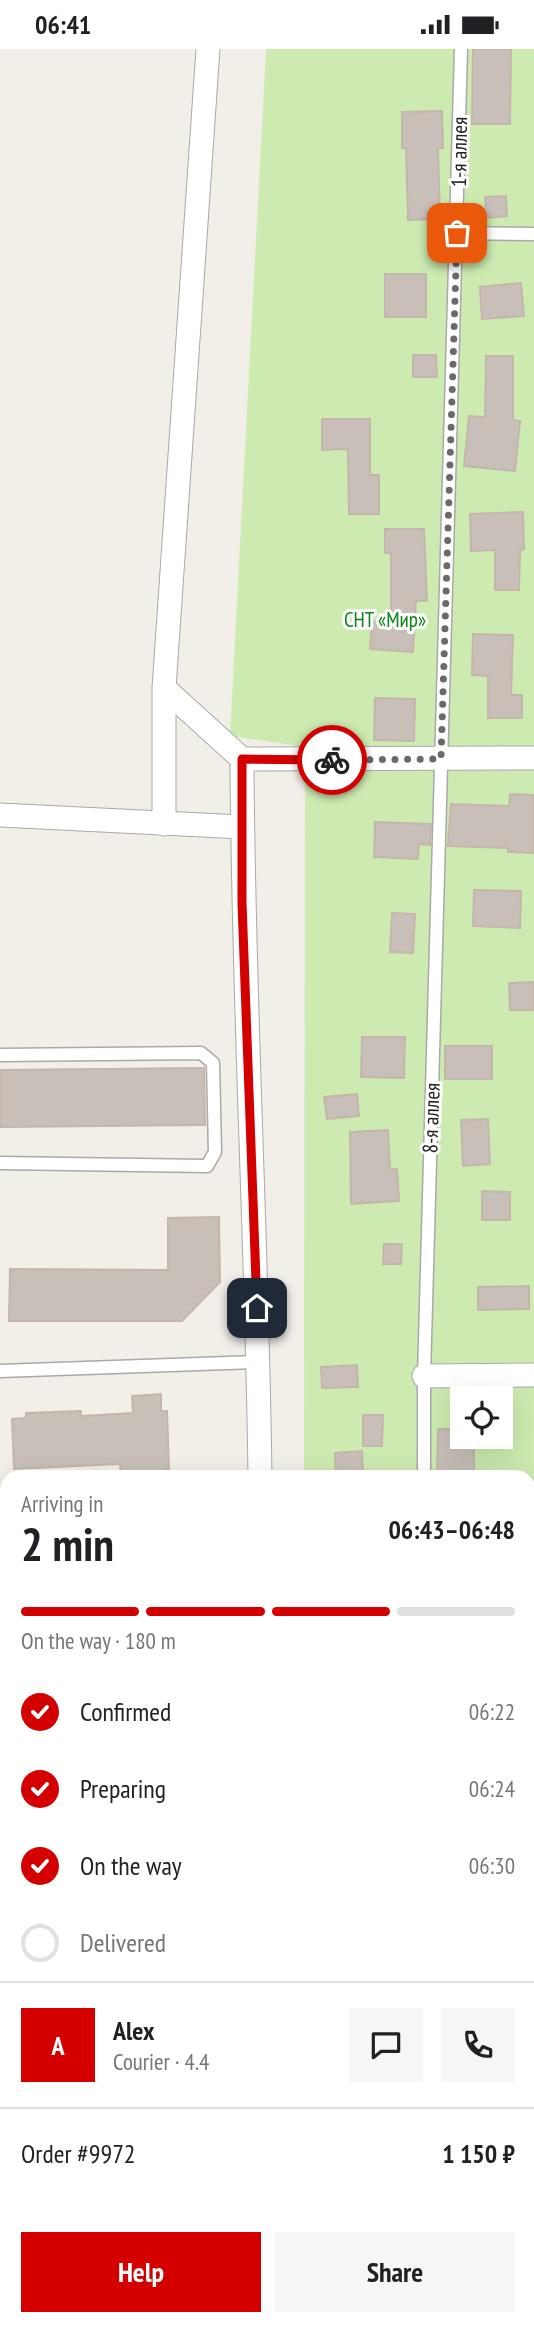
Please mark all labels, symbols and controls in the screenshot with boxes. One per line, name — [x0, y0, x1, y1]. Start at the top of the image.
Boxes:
text: 06:41 — [35, 8, 91, 41]
street label: 1-я аллея — [445, 117, 473, 187]
pin — [427, 203, 487, 263]
icon: bag — [438, 214, 476, 252]
park label: СНТ «Мир» — [344, 606, 426, 633]
courier — [297, 725, 367, 795]
icon: bike — [313, 741, 351, 779]
street label: 8-я аллея — [416, 1082, 446, 1154]
pin — [227, 1278, 287, 1338]
icon: home — [238, 1289, 276, 1327]
map controls — [450, 1386, 513, 1449]
button: locate — [450, 1386, 513, 1449]
text: Arriving in — [21, 1489, 103, 1518]
text: 06:43–06:48 — [388, 1513, 515, 1546]
text: 2 min — [21, 1514, 114, 1574]
text: On the way · 180 m — [21, 1626, 176, 1655]
icon: check — [21, 1693, 59, 1731]
text: Confirmed — [80, 1695, 171, 1728]
text: 06:22 — [469, 1697, 515, 1726]
icon: check — [21, 1770, 59, 1808]
text: Preparing — [80, 1772, 166, 1805]
text: 06:24 — [469, 1774, 515, 1803]
icon: check — [21, 1847, 59, 1885]
text: On the way — [80, 1849, 182, 1882]
text: 06:30 — [469, 1851, 515, 1880]
text: Delivered — [80, 1926, 166, 1959]
button: chat — [349, 2008, 423, 2082]
button: phone — [441, 2008, 515, 2082]
text: Alex — [113, 2014, 154, 2047]
text: A — [51, 2029, 65, 2062]
text: Courier · 4.4 — [113, 2047, 209, 2076]
text: Order #9972 — [21, 2137, 136, 2170]
text: 1 150 ₽ — [442, 2137, 515, 2170]
button: Help — [21, 2232, 261, 2312]
button: Share — [275, 2232, 515, 2312]

